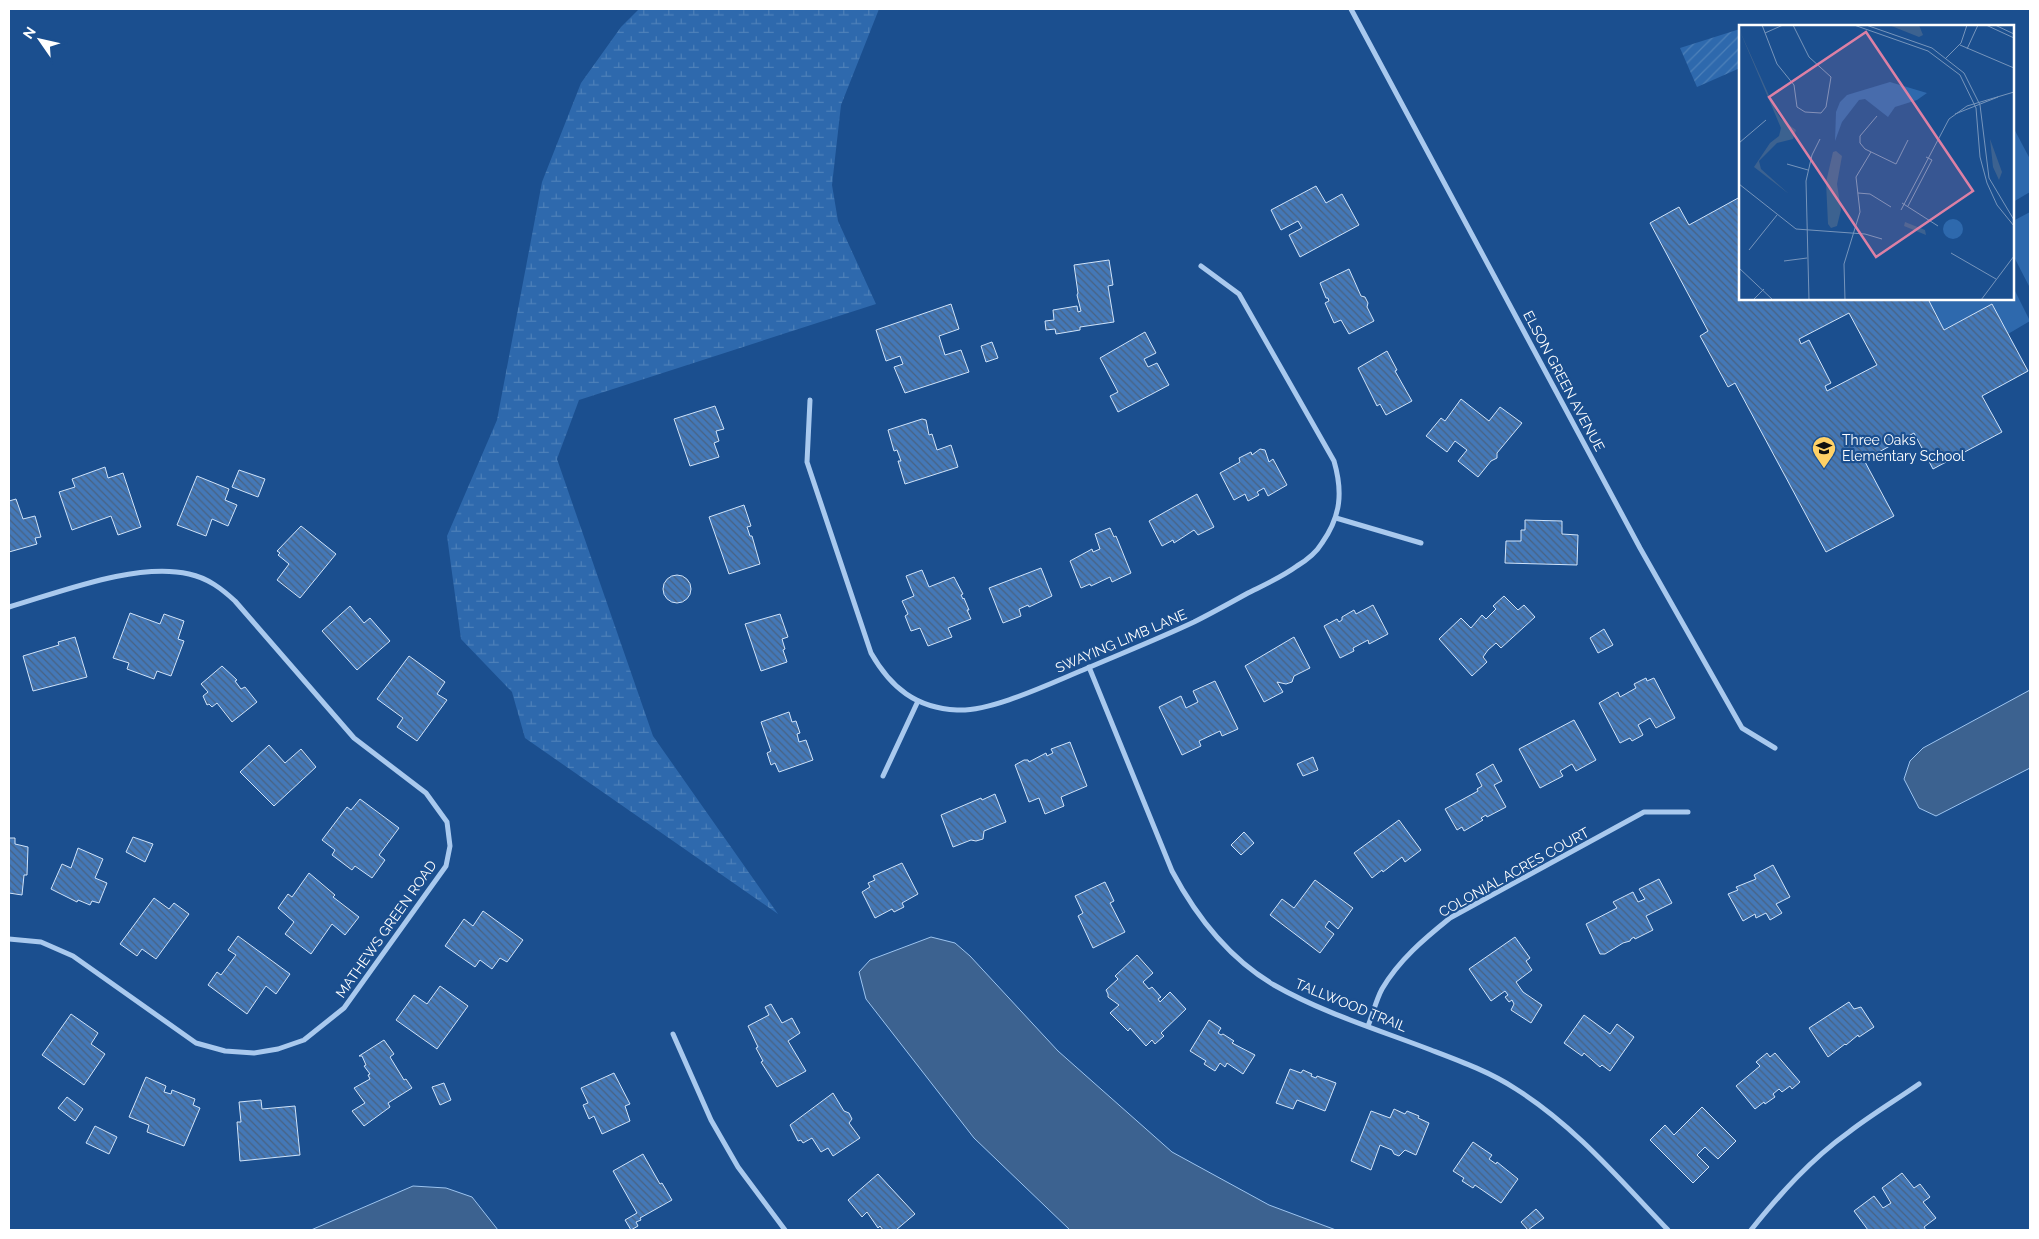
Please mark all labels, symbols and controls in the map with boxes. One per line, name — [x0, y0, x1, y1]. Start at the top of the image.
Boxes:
north arrow — [15, 15, 65, 65]
text: N — [20, 24, 39, 42]
inset map — [1739, 25, 2014, 300]
street label: ELSON GREEN AVENUE — [1520, 308, 1608, 454]
place label: Three Oaks Elementary School — [1842, 432, 1965, 464]
school or university icon: Three Oaks Elementary School — [1811, 435, 1837, 469]
street label: SWAYING LIMB LANE — [1053, 606, 1189, 676]
street label: COLONIAL ACRES COURT — [1436, 824, 1592, 920]
street label: MATHEWS GREEN ROAD — [332, 857, 440, 1001]
street label: TALLWOOD TRAIL — [1293, 975, 1409, 1035]

